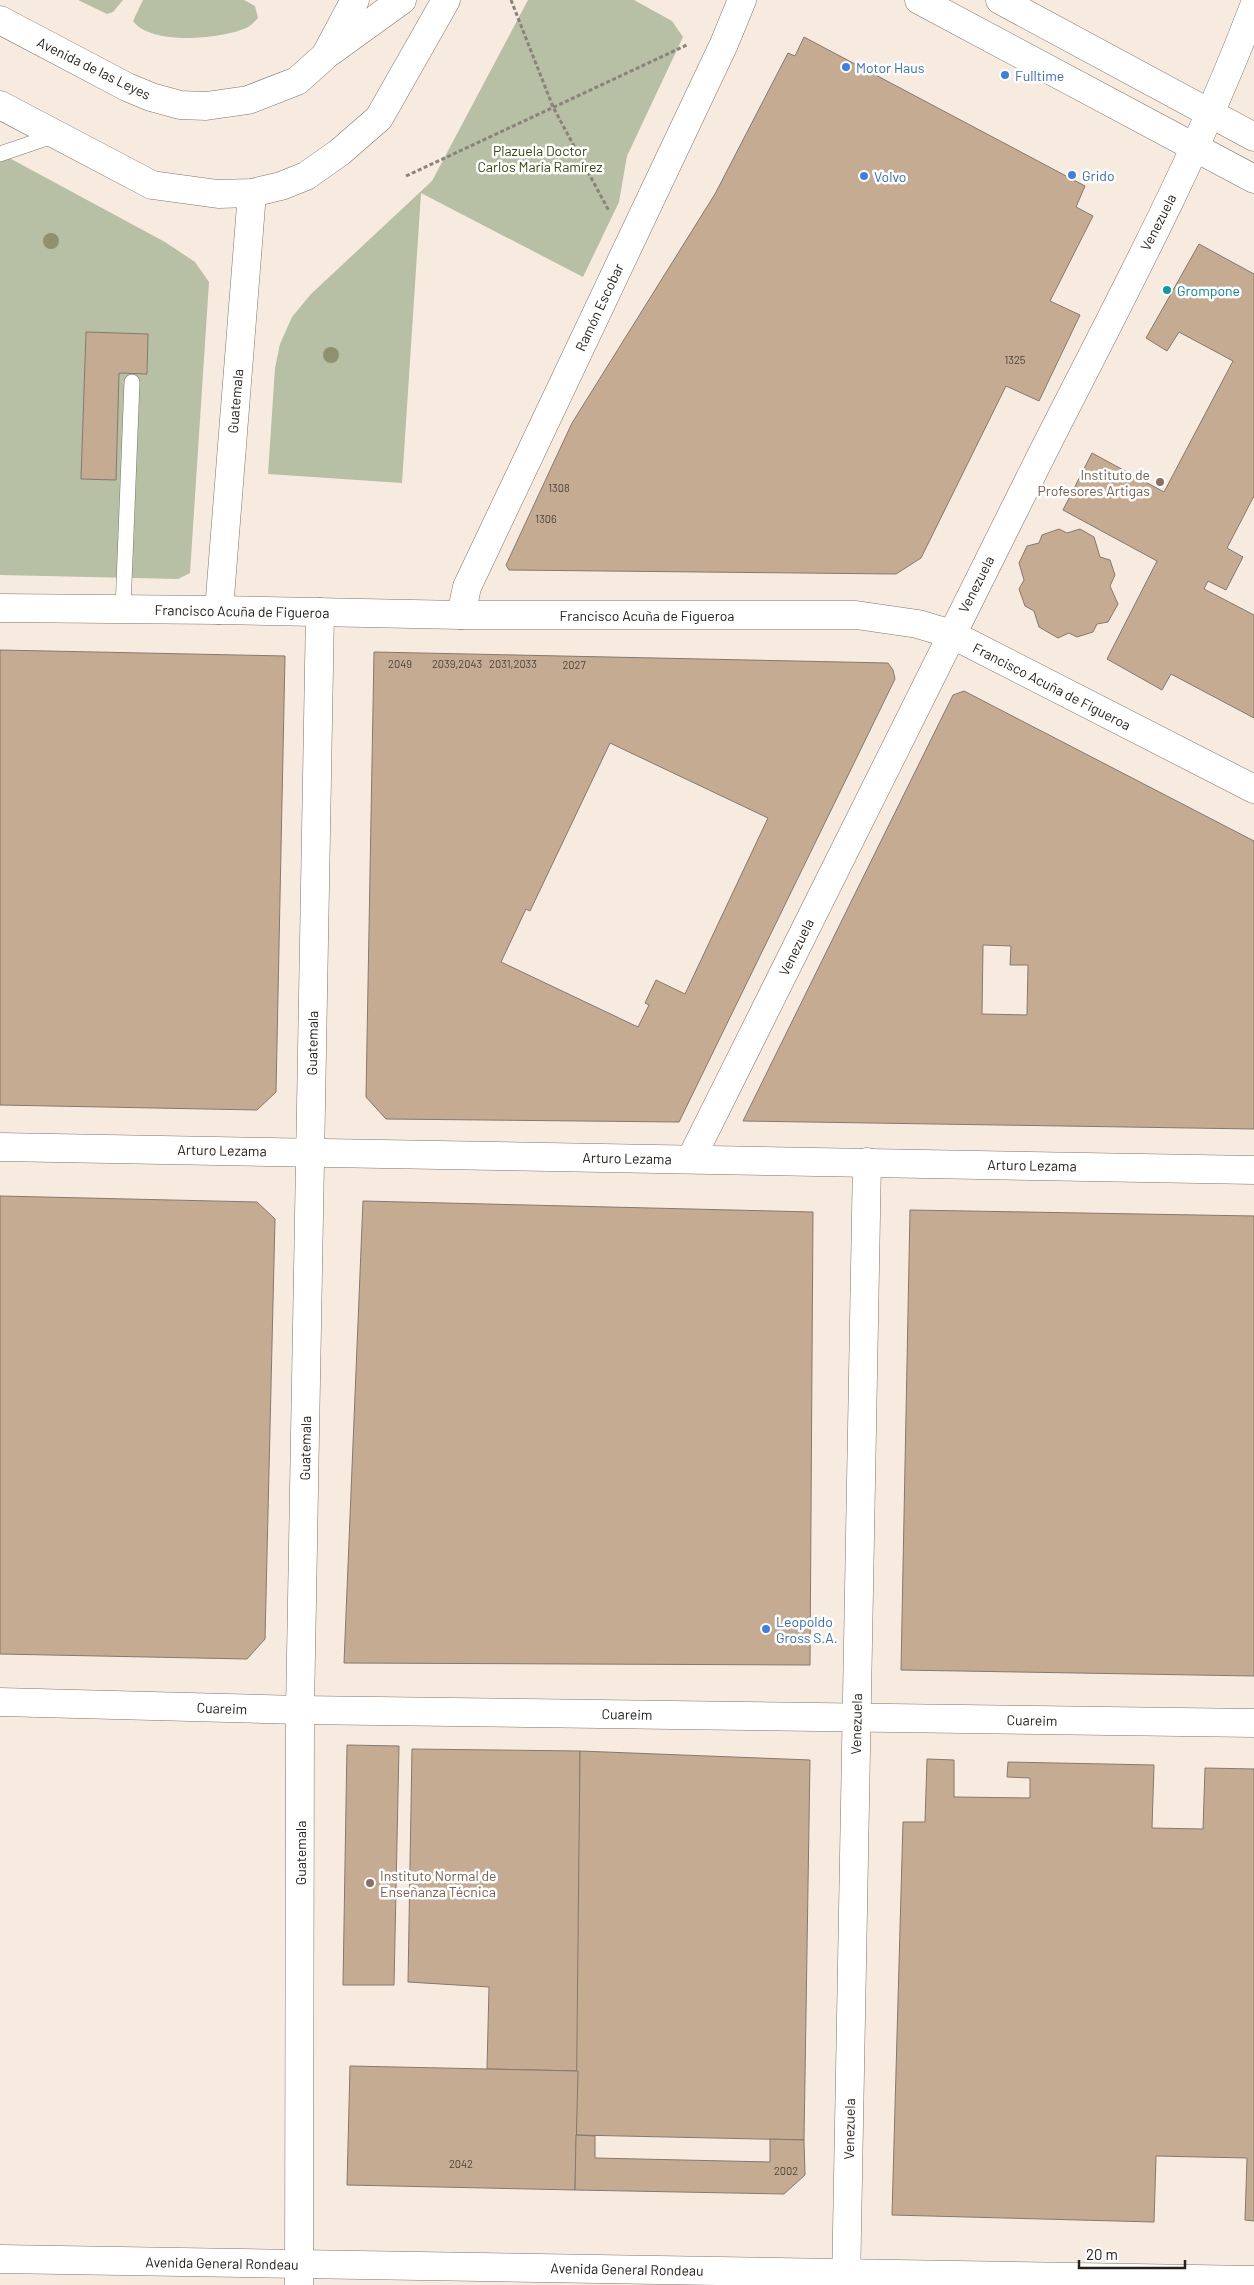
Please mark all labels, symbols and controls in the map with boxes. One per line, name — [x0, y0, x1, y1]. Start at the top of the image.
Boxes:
street label: Avenida de las Leyes — [35, 33, 154, 103]
place label: Motor Haus — [856, 59, 925, 76]
marker: Motor Haus — [840, 61, 852, 73]
place label: Fulltime — [1015, 67, 1064, 84]
marker: Fulltime — [999, 69, 1011, 81]
park label: Plazuela Doctor Carlos María Ramírez — [477, 142, 603, 175]
place label: Grido — [1082, 167, 1115, 184]
place label: Volvo — [874, 168, 906, 185]
marker: Grido — [1066, 169, 1078, 181]
marker: Volvo — [858, 170, 870, 182]
street label: Venezuela — [1136, 191, 1180, 253]
street label: Ramón Escobar — [571, 260, 627, 354]
place label: Grompone — [1177, 282, 1240, 299]
marker: Grompone — [1161, 284, 1173, 296]
house number: 1325 — [1004, 353, 1026, 366]
street label: Guatemala — [224, 368, 246, 434]
place label: Instituto de Profesores Artigas — [1037, 466, 1150, 499]
marker: Instituto de Profesores Artigas — [1154, 476, 1166, 488]
house number: 1308 — [548, 481, 570, 494]
house number: 1306 — [535, 512, 557, 525]
street label: Venezuela — [954, 553, 998, 615]
street label: Francisco Acuña de Figueroa — [154, 601, 330, 621]
street label: Francisco Acuña de Figueroa — [560, 607, 735, 624]
street label: Francisco Acuña de Figueroa — [970, 639, 1134, 733]
house number: 2049 — [388, 657, 412, 670]
house number: 2039,2043 — [432, 657, 482, 670]
house number: 2031,2033 — [489, 657, 537, 670]
house number: 2027 — [562, 658, 586, 671]
street label: Venezuela — [775, 916, 817, 978]
street label: Guatemala — [303, 1011, 321, 1075]
street label: Arturo Lezama — [177, 1141, 267, 1159]
street label: Arturo Lezama — [582, 1149, 672, 1167]
street label: Arturo Lezama — [987, 1156, 1077, 1174]
street label: Guatemala — [296, 1416, 314, 1480]
place label: Leopoldo Gross S.A. — [776, 1613, 838, 1646]
marker: Leopoldo Gross S.A. — [760, 1623, 772, 1635]
street label: Venezuela — [847, 1693, 865, 1755]
street label: Cuareim — [196, 1699, 248, 1717]
street label: Cuareim — [601, 1705, 653, 1723]
street label: Cuareim — [1006, 1711, 1058, 1729]
street label: Guatemala — [292, 1821, 309, 1885]
place label: Instituto Normal de Enseñanza Técnica — [380, 1867, 497, 1900]
marker: Instituto Normal de Enseñanza Técnica — [364, 1877, 376, 1889]
street label: Venezuela — [840, 2098, 858, 2160]
house number: 2042 — [449, 2157, 473, 2170]
house number: 2002 — [774, 2164, 798, 2177]
scale bar — [1079, 2238, 1185, 2270]
text: 20 m — [1086, 2245, 1118, 2263]
street label: Avenida General Rondeau — [145, 2253, 299, 2273]
street label: Avenida General Rondeau — [550, 2259, 704, 2279]

